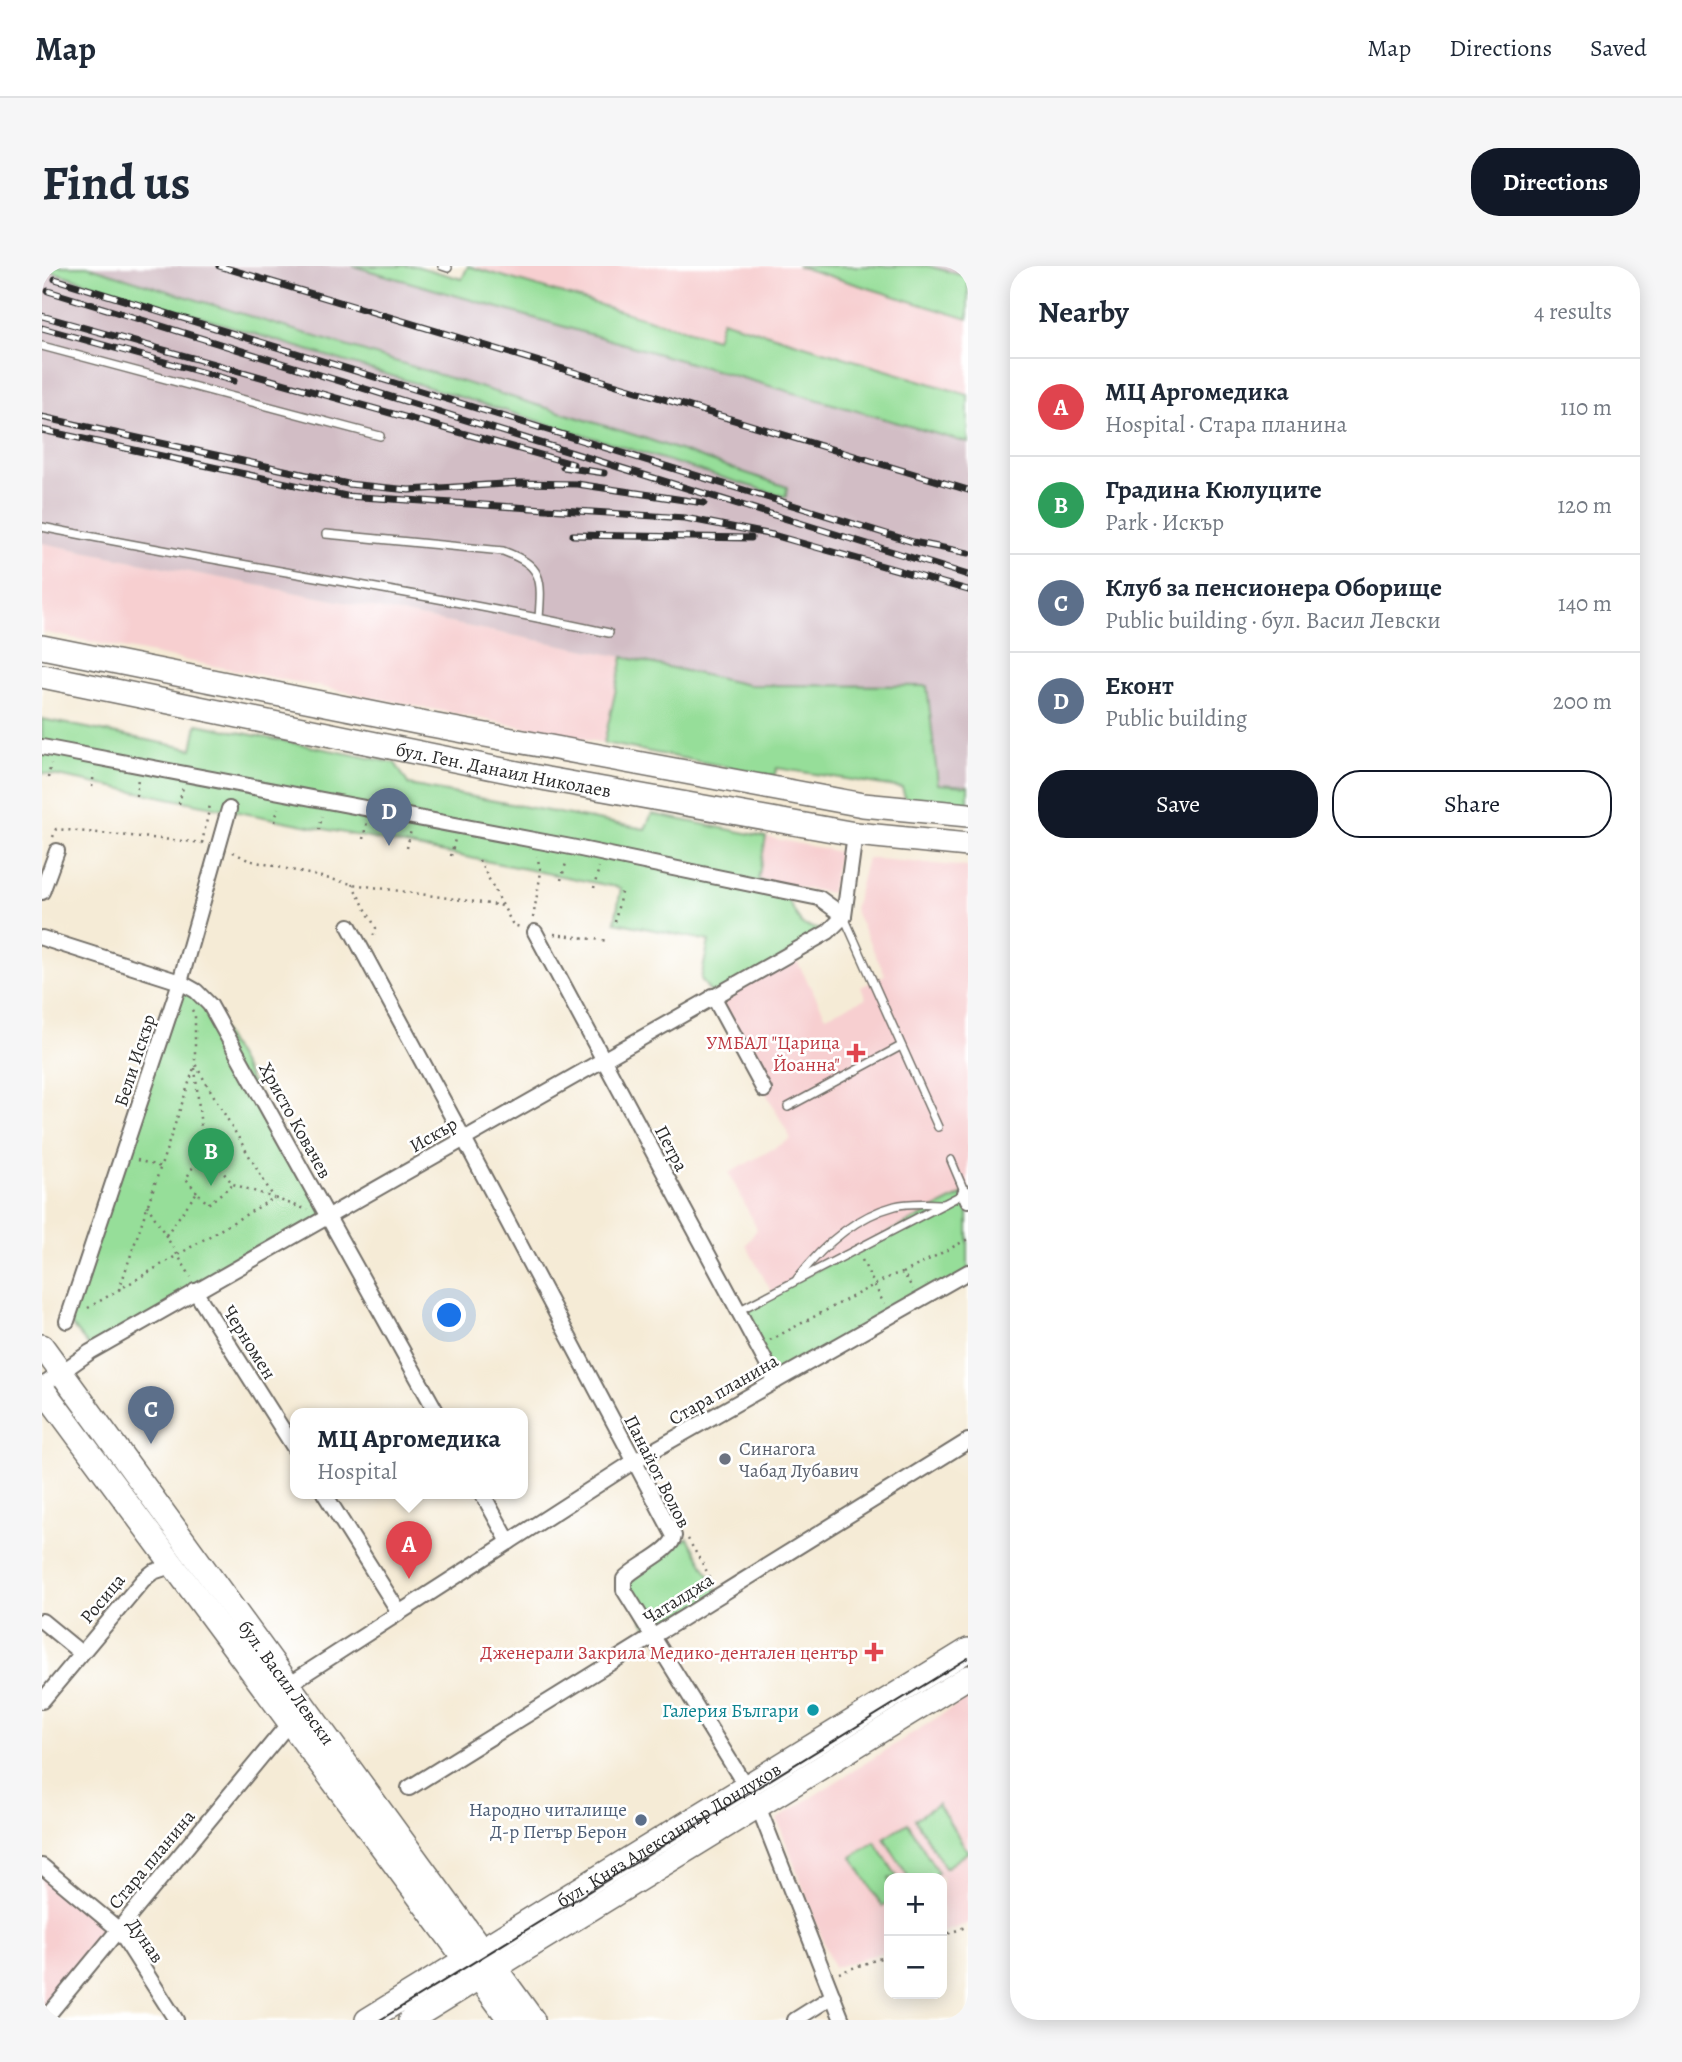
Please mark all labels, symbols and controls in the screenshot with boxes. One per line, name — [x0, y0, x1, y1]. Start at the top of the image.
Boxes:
text: Map — [35, 26, 96, 71]
text: Map — [1367, 32, 1411, 64]
text: Directions — [1449, 32, 1552, 64]
text: Saved — [1590, 32, 1647, 64]
button: Directions — [1471, 148, 1640, 216]
text: Find us — [42, 149, 190, 216]
text: Nearby — [1038, 292, 1129, 332]
text: 4 results — [1534, 296, 1612, 327]
text: МЦ Аргомедика — [1105, 374, 1289, 409]
text: A — [1054, 392, 1068, 423]
text: 110 m — [1560, 392, 1612, 423]
text: Hospital · Стара планина — [1105, 409, 1347, 440]
text: Градина Кюлуците — [1105, 472, 1322, 507]
text: B — [1054, 490, 1068, 521]
text: 120 m — [1557, 490, 1612, 521]
text: Park · Искър — [1105, 507, 1224, 538]
text: Клуб за пенсионера Оборище — [1105, 570, 1442, 605]
text: C — [1054, 588, 1068, 619]
text: 140 m — [1558, 588, 1612, 619]
text: Public building · бул. Васил Левски — [1105, 605, 1441, 636]
text: Еконт — [1105, 668, 1174, 703]
text: D — [1053, 686, 1069, 717]
text: 200 m — [1553, 686, 1612, 717]
text: Public building — [1105, 703, 1247, 734]
street label: бул. Ген. Данаил Николаев — [393, 736, 613, 804]
button: Save — [1038, 770, 1318, 838]
button: Share — [1332, 770, 1612, 838]
pin: D — [366, 788, 412, 846]
street label: Бели Искър — [108, 1011, 162, 1110]
place label: УМБАЛ "Царица Йоанна" — [706, 1030, 840, 1078]
marker: УМБАЛ "Царица Йоанна" — [846, 1043, 866, 1063]
street label: Христо Ковачев — [252, 1058, 338, 1183]
street label: Искър — [405, 1111, 462, 1159]
street label: Петра — [648, 1121, 694, 1176]
pin: B — [188, 1128, 234, 1186]
your location — [432, 1298, 466, 1332]
street label: Черномен — [216, 1301, 282, 1385]
street label: Стара планина — [664, 1348, 783, 1432]
pin: C — [128, 1386, 174, 1444]
popup — [290, 1408, 528, 1499]
street label: Панайот Волов — [617, 1411, 697, 1532]
text: МЦ Аргомедика — [317, 1421, 501, 1456]
place label: Синагога Чабад Лубавич — [739, 1436, 859, 1484]
marker: Синагога Чабад Лубавич — [717, 1451, 733, 1467]
text: Hospital — [317, 1456, 397, 1487]
pin: A — [386, 1521, 432, 1579]
street label: Чаталджа — [638, 1567, 719, 1631]
street label: Росица — [74, 1568, 131, 1629]
street label: бул. Васил Левски — [232, 1615, 340, 1751]
place label: Дженерали Закрила Медико-дентален център — [480, 1640, 858, 1666]
marker: Дженерали Закрила Медико-дентален център — [864, 1642, 884, 1662]
place label: Галерия Българи — [662, 1698, 799, 1724]
marker: Галерия Българи — [805, 1702, 821, 1718]
street label: бул. Княз Александър Дондуков — [552, 1756, 786, 1914]
place label: Народно читалище Д-р Петър Берон — [469, 1797, 627, 1845]
street label: Стара планина — [102, 1804, 201, 1915]
marker: Народно читалище Д-р Петър Берон — [633, 1812, 649, 1828]
map controls — [884, 1873, 947, 1999]
button: + — [884, 1873, 947, 1936]
street label: Дунав — [120, 1913, 170, 1968]
button: − — [884, 1936, 947, 1999]

